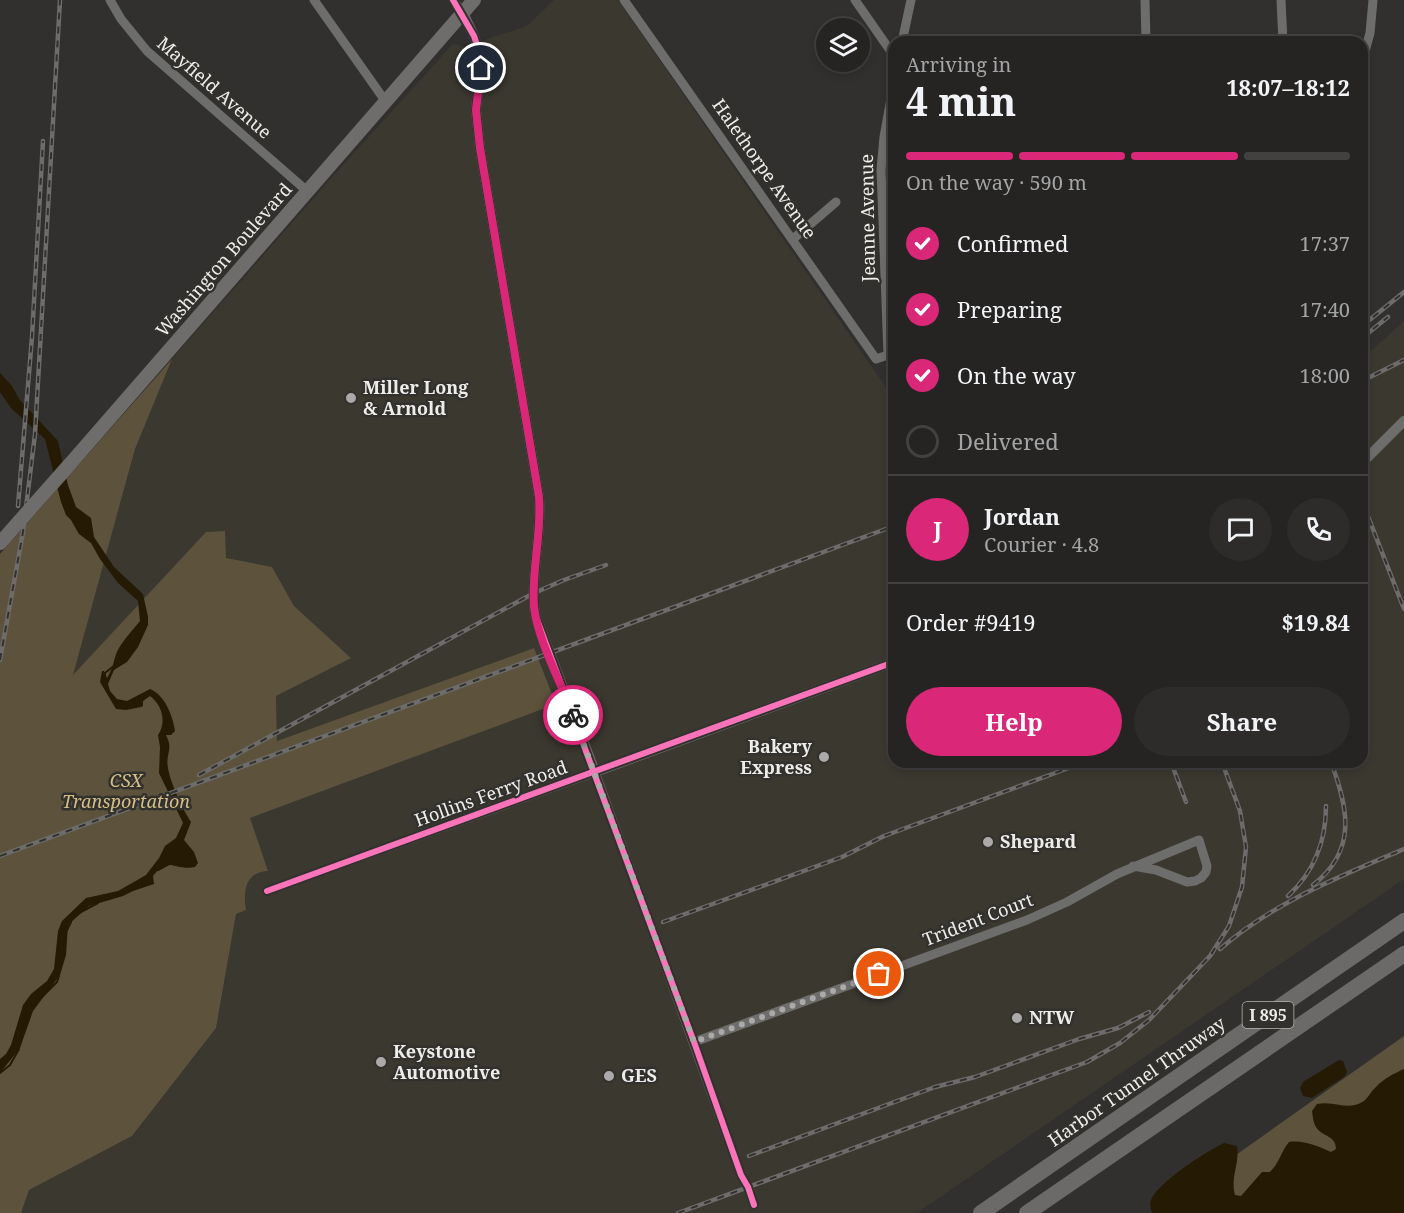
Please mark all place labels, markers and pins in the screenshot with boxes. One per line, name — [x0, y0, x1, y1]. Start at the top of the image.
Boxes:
pin — [455, 42, 506, 93]
place label: Miller Long & Arnold — [363, 375, 469, 420]
marker: Miller Long & Arnold — [344, 391, 358, 405]
place label: Bakery Express — [740, 734, 813, 779]
marker: Bakery Express — [817, 750, 831, 764]
place label: Shepard — [1000, 829, 1077, 853]
marker: Shepard — [981, 835, 995, 849]
pin — [853, 948, 904, 999]
place label: NTW — [1029, 1005, 1075, 1029]
marker: NTW — [1010, 1011, 1024, 1025]
place label: Keystone Automotive — [393, 1039, 500, 1084]
marker: Keystone Automotive — [374, 1055, 388, 1069]
place label: GES — [621, 1063, 657, 1087]
marker: GES — [602, 1069, 616, 1083]

